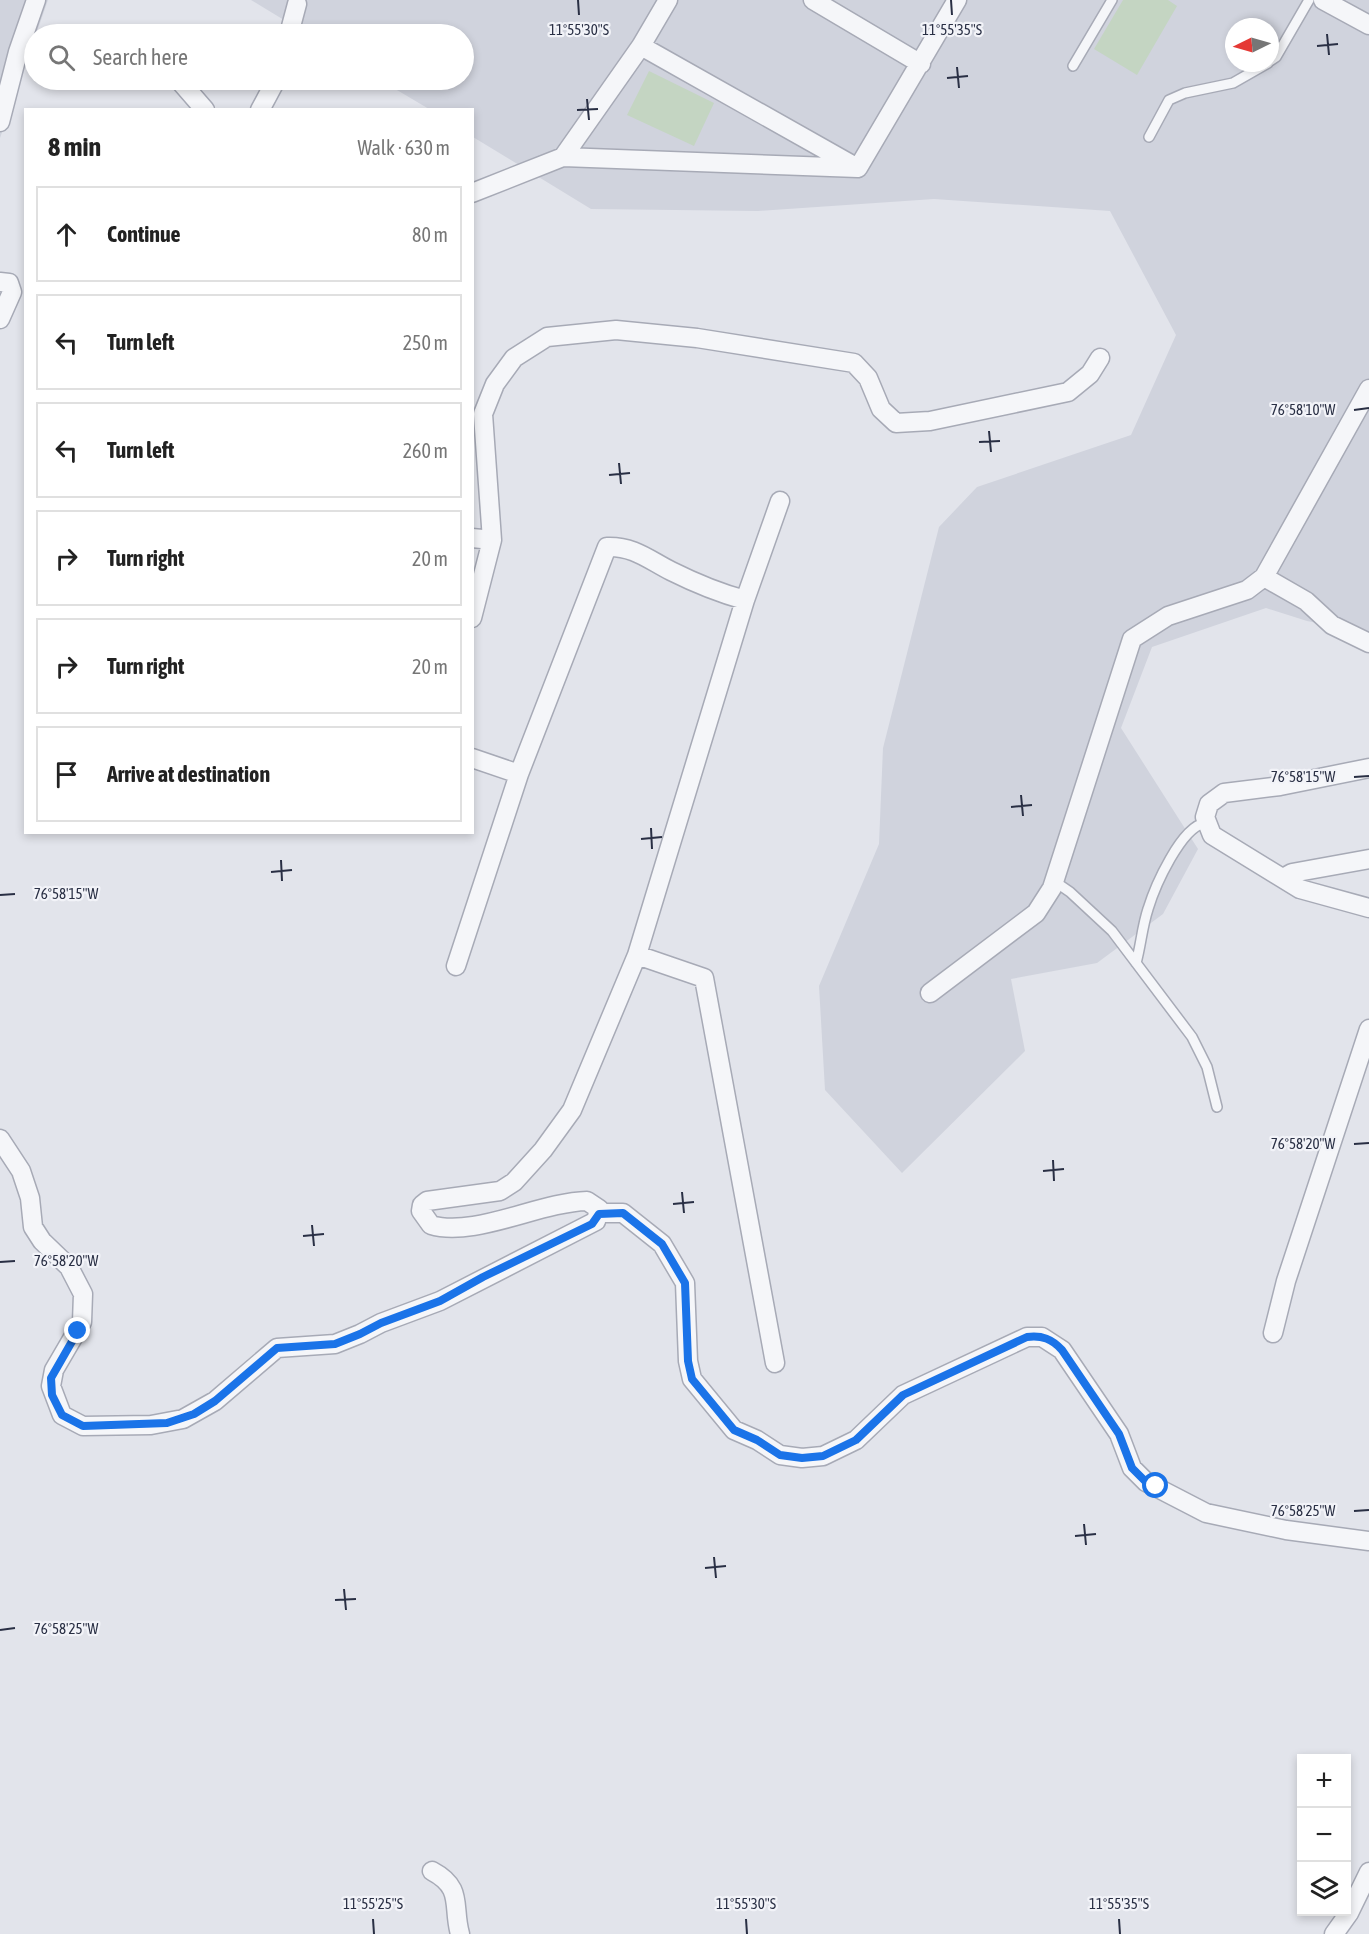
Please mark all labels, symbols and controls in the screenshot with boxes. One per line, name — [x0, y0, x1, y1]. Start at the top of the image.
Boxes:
north arrow — [1225, 18, 1279, 72]
text: 11°55'30"S — [549, 21, 609, 38]
text: 11°55'35"S — [922, 21, 982, 38]
search box — [24, 24, 474, 90]
icon: search — [45, 41, 78, 74]
text: Search here — [93, 44, 188, 70]
text: 8 min — [48, 132, 101, 162]
text: Walk · 630 m — [358, 136, 450, 159]
icon: ahead — [50, 218, 83, 251]
text: Continue — [107, 221, 181, 247]
text: 80 m — [412, 223, 448, 246]
icon: left — [50, 326, 83, 359]
text: Turn left — [107, 329, 174, 355]
text: 250 m — [403, 331, 448, 354]
text: 76°58'10"W — [1271, 401, 1335, 418]
icon: left — [50, 434, 83, 467]
text: Turn left — [107, 437, 174, 463]
text: 260 m — [403, 439, 448, 462]
icon: right — [50, 542, 83, 575]
text: Turn right — [107, 545, 184, 571]
text: 20 m — [412, 547, 448, 570]
icon: right — [50, 650, 83, 683]
text: Turn right — [107, 653, 184, 679]
text: 20 m — [412, 655, 448, 678]
icon: arrive — [50, 758, 83, 791]
text: Arrive at destination — [107, 761, 270, 787]
text: 76°58'15"W — [1271, 768, 1335, 785]
text: 76°58'15"W — [34, 885, 98, 902]
text: 76°58'20"W — [1271, 1135, 1335, 1152]
text: 76°58'20"W — [34, 1252, 98, 1269]
route end — [64, 1317, 90, 1343]
route start — [1142, 1472, 1168, 1498]
text: 76°58'25"W — [1271, 1502, 1335, 1519]
text: 76°58'25"W — [34, 1620, 98, 1637]
map controls — [1297, 1754, 1351, 1916]
button: + — [1297, 1754, 1351, 1808]
button: − — [1297, 1808, 1351, 1862]
button: layers — [1297, 1862, 1351, 1916]
text: 11°55'25"S — [343, 1895, 403, 1912]
text: 11°55'30"S — [716, 1895, 776, 1912]
text: 11°55'35"S — [1089, 1895, 1149, 1912]

